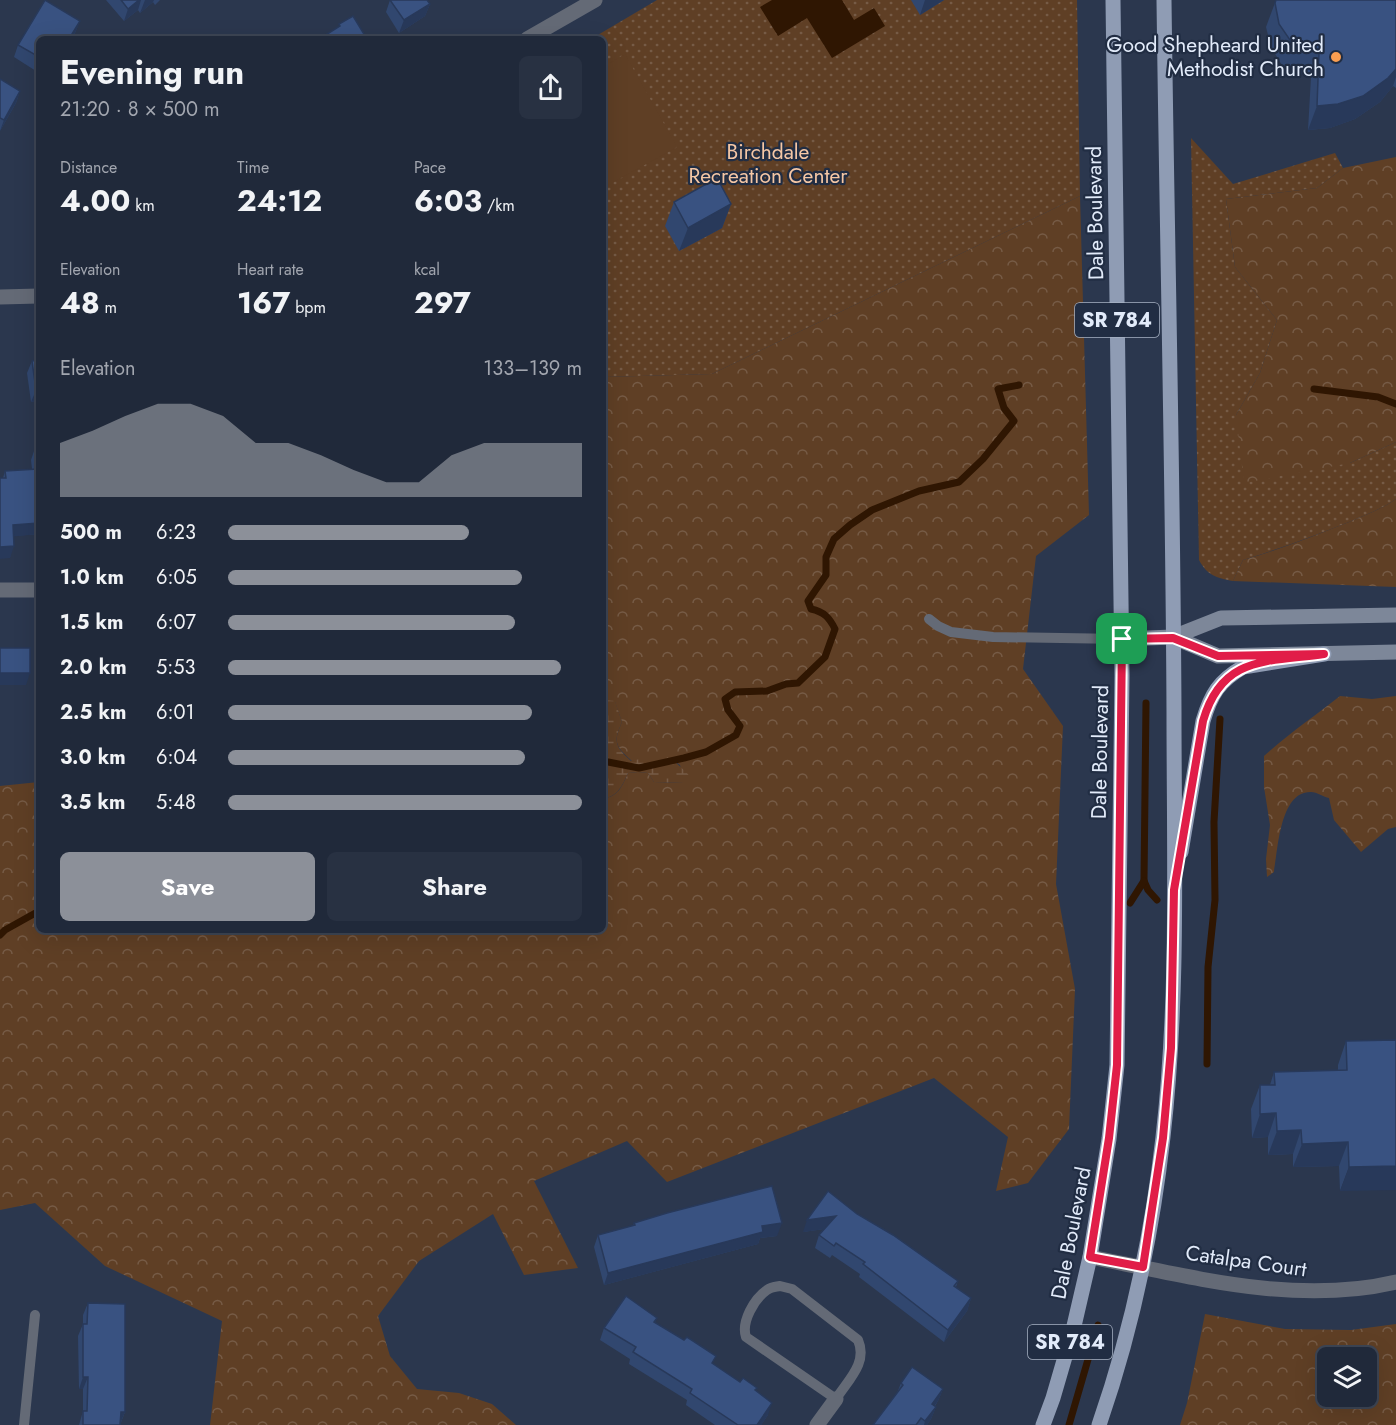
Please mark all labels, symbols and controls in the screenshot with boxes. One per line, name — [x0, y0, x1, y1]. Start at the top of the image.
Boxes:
place label: Good Shepheard United Methodist Church — [1106, 30, 1324, 84]
text: Evening run — [60, 49, 244, 96]
marker: Good Shepheard United Methodist Church — [1329, 50, 1343, 64]
button: share — [519, 56, 582, 119]
text: 21:20 · 8 × 500 m — [60, 95, 219, 124]
park label: Birchdale Recreation Center — [689, 137, 848, 191]
street label: Dale Boulevard — [1079, 146, 1111, 280]
text: Distance — [60, 156, 117, 179]
text: Time — [237, 156, 269, 179]
text: Pace — [414, 156, 446, 179]
text: 4.00 — [60, 179, 130, 222]
text: 24:12 — [237, 179, 322, 222]
text: 6:03 — [414, 179, 482, 222]
text: km — [130, 194, 155, 217]
text: /km — [482, 194, 515, 217]
text: Elevation — [60, 258, 120, 281]
text: Heart rate — [237, 258, 304, 281]
text: kcal — [414, 258, 440, 281]
text: 48 — [60, 281, 100, 324]
text: 167 — [237, 281, 290, 324]
text: 297 — [414, 281, 471, 324]
text: m — [100, 296, 117, 319]
text: bpm — [290, 296, 326, 319]
road number: SR 784 — [1075, 303, 1159, 337]
text: Elevation — [60, 354, 135, 383]
text: 133–139 m — [483, 354, 582, 383]
text: 500 m — [60, 518, 122, 547]
text: 6:23 — [156, 518, 196, 547]
text: 1.0 km — [60, 563, 124, 592]
text: 6:05 — [156, 563, 197, 592]
text: 1.5 km — [60, 608, 123, 637]
text: 6:07 — [156, 608, 196, 637]
pin — [1096, 613, 1147, 664]
icon: arrive — [1105, 622, 1138, 655]
text: 2.0 km — [60, 653, 127, 682]
text: 5:53 — [156, 653, 195, 682]
street label: Dale Boulevard — [1084, 685, 1116, 819]
text: 2.5 km — [60, 698, 126, 727]
text: 6:01 — [156, 698, 195, 727]
text: 3.0 km — [60, 743, 126, 772]
text: 6:04 — [156, 743, 197, 772]
text: 3.5 km — [60, 788, 125, 817]
text: 5:48 — [156, 788, 196, 817]
button: Save — [60, 852, 315, 921]
button: Share — [327, 852, 582, 921]
street label: Dale Boulevard — [1043, 1164, 1099, 1302]
street label: Catalpa Court — [1184, 1238, 1308, 1284]
road number: SR 784 — [1028, 1325, 1112, 1359]
map controls — [1317, 1347, 1377, 1407]
button: layers — [1317, 1347, 1377, 1407]

